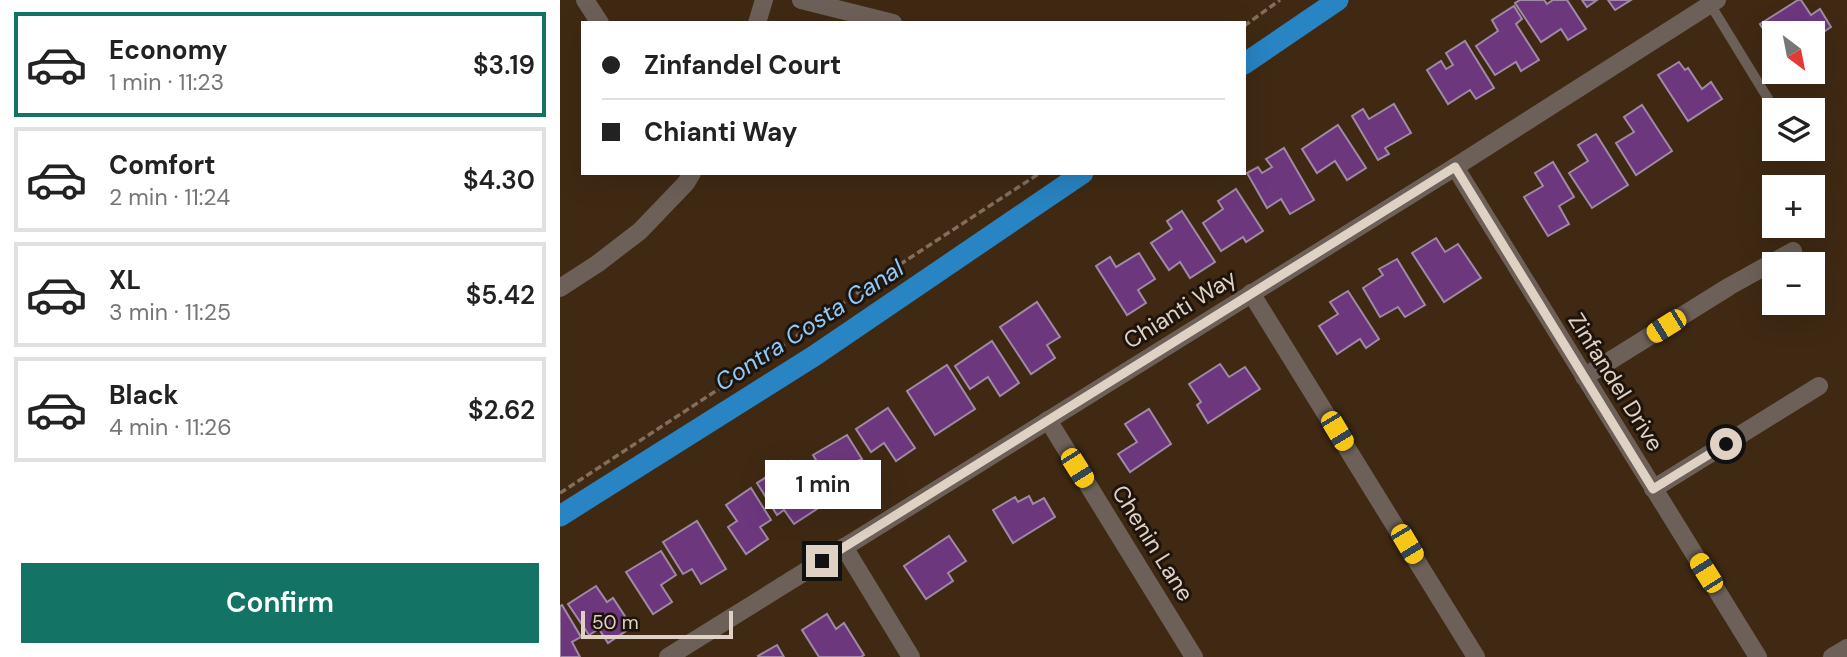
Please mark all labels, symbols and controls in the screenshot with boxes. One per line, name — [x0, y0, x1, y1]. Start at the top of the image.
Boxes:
north arrow — [1762, 21, 1825, 84]
map controls — [1762, 21, 1825, 315]
icon: car — [25, 33, 88, 96]
text: Economy — [109, 33, 227, 67]
text: $3.19 — [473, 48, 535, 82]
text: Zinfandel Court — [644, 48, 841, 82]
text: 1 min · 11:23 — [109, 67, 224, 97]
button: layers — [1762, 98, 1825, 161]
text: Chianti Way — [644, 115, 798, 149]
icon: car — [25, 148, 88, 211]
text: Comfort — [109, 148, 215, 182]
text: $4.30 — [463, 163, 535, 197]
button: + — [1762, 175, 1825, 238]
text: 2 min · 11:24 — [109, 182, 230, 212]
water label: Contra Costa Canal — [709, 252, 910, 398]
button: − — [1762, 252, 1825, 315]
street label: Chianti Way — [1118, 262, 1242, 356]
icon: car — [25, 263, 88, 326]
text: XL — [109, 263, 141, 297]
text: $5.42 — [466, 278, 535, 312]
text: 3 min · 11:25 — [109, 297, 231, 327]
car — [1643, 306, 1690, 346]
street label: Zinfandel Drive — [1562, 307, 1670, 457]
icon: car — [25, 378, 88, 441]
text: Black — [109, 378, 179, 412]
text: $2.62 — [468, 393, 535, 427]
car — [1318, 408, 1357, 454]
text: 4 min · 11:26 — [109, 412, 232, 442]
route start — [1710, 428, 1742, 460]
car — [1057, 445, 1098, 491]
callout: 1 min — [764, 460, 880, 508]
text: 1 min — [796, 469, 850, 499]
street label: Chenin Lane — [1105, 479, 1201, 607]
car — [1388, 521, 1427, 567]
route end — [806, 545, 838, 577]
car — [1686, 550, 1727, 596]
button: Confirm — [21, 563, 539, 643]
scale bar — [581, 608, 733, 640]
text: 50 m — [592, 610, 639, 635]

